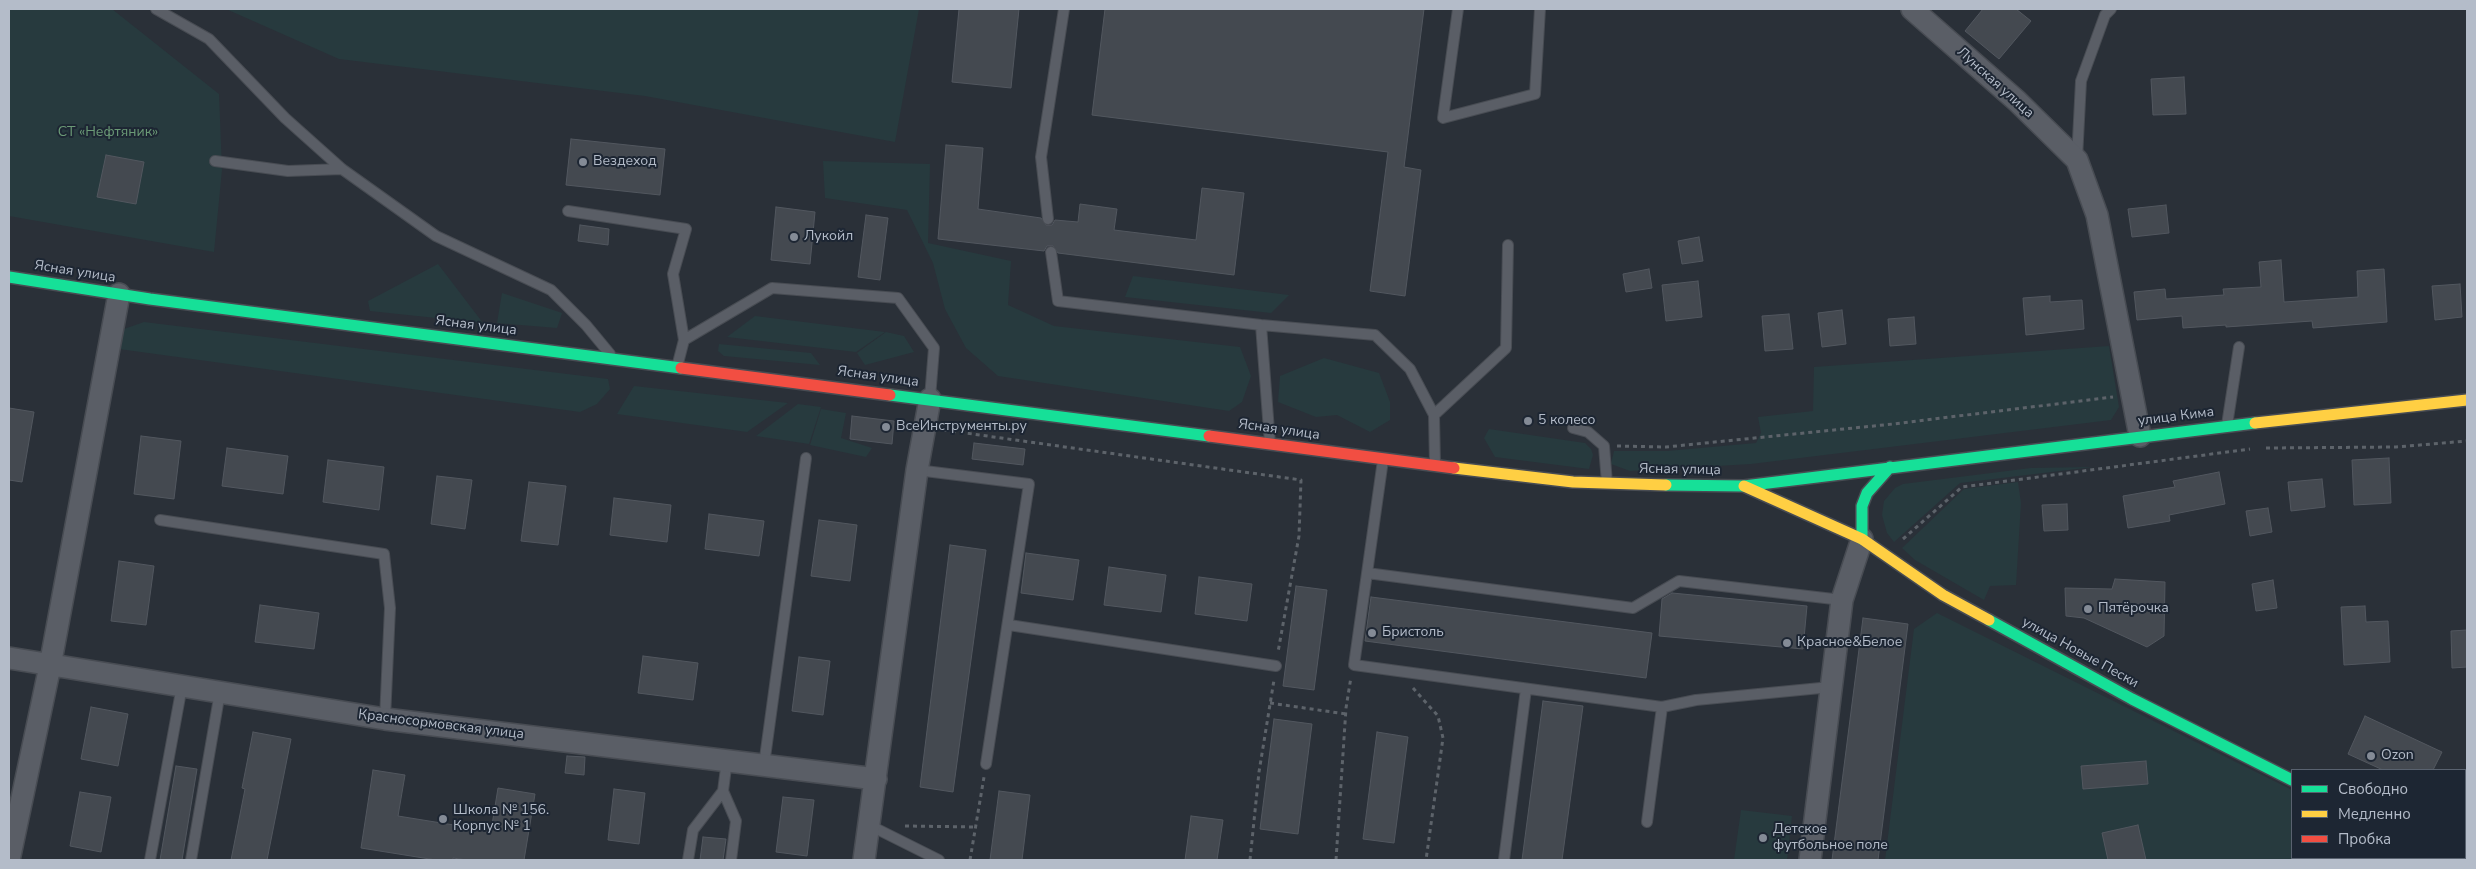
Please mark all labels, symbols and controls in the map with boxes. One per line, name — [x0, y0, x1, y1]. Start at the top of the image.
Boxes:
street label: Лунская улица — [1953, 44, 2037, 122]
park label: СТ «Нефтяник» — [58, 125, 158, 141]
place label: Вездеход — [593, 154, 656, 170]
marker: Вездеход — [577, 156, 589, 168]
place label: Лукойл — [804, 229, 853, 245]
marker: Лукойл — [788, 231, 800, 243]
street label: Ясная улица — [33, 257, 117, 287]
street label: Ясная улица — [434, 313, 518, 339]
street label: Ясная улица — [836, 363, 920, 391]
street label: улица Кима — [2137, 404, 2215, 430]
place label: 5 колесо — [1538, 413, 1595, 429]
marker: 5 колесо — [1522, 415, 1534, 427]
street label: Ясная улица — [1237, 416, 1321, 444]
place label: ВсеИнструменты.ру — [896, 419, 1027, 435]
marker: ВсеИнструменты.ру — [880, 421, 892, 433]
street label: Ясная улица — [1639, 461, 1721, 479]
place label: Пятёрочка — [2098, 601, 2169, 617]
marker: Пятёрочка — [2082, 603, 2094, 615]
street label: улица Новые Пески — [2019, 614, 2141, 692]
place label: Бристоль — [1382, 625, 1444, 641]
marker: Бристоль — [1366, 627, 1378, 639]
place label: Красное&Белое — [1797, 635, 1902, 651]
marker: Красное&Белое — [1781, 637, 1793, 649]
street label: Красносормовская улица — [357, 706, 525, 744]
place label: Ozon — [2381, 748, 2414, 764]
marker: Ozon — [2365, 750, 2377, 762]
legend — [2291, 769, 2466, 859]
text: Свободно — [2338, 779, 2408, 799]
place label: Школа № 156. Корпус № 1 — [453, 803, 549, 836]
text: Медленно — [2338, 804, 2411, 824]
marker: Школа № 156. Корпус № 1 — [437, 813, 449, 825]
place label: Детское футбольное поле — [1773, 822, 1888, 854]
text: Пробка — [2338, 829, 2391, 849]
marker: Детское футбольное поле — [1757, 832, 1769, 844]

